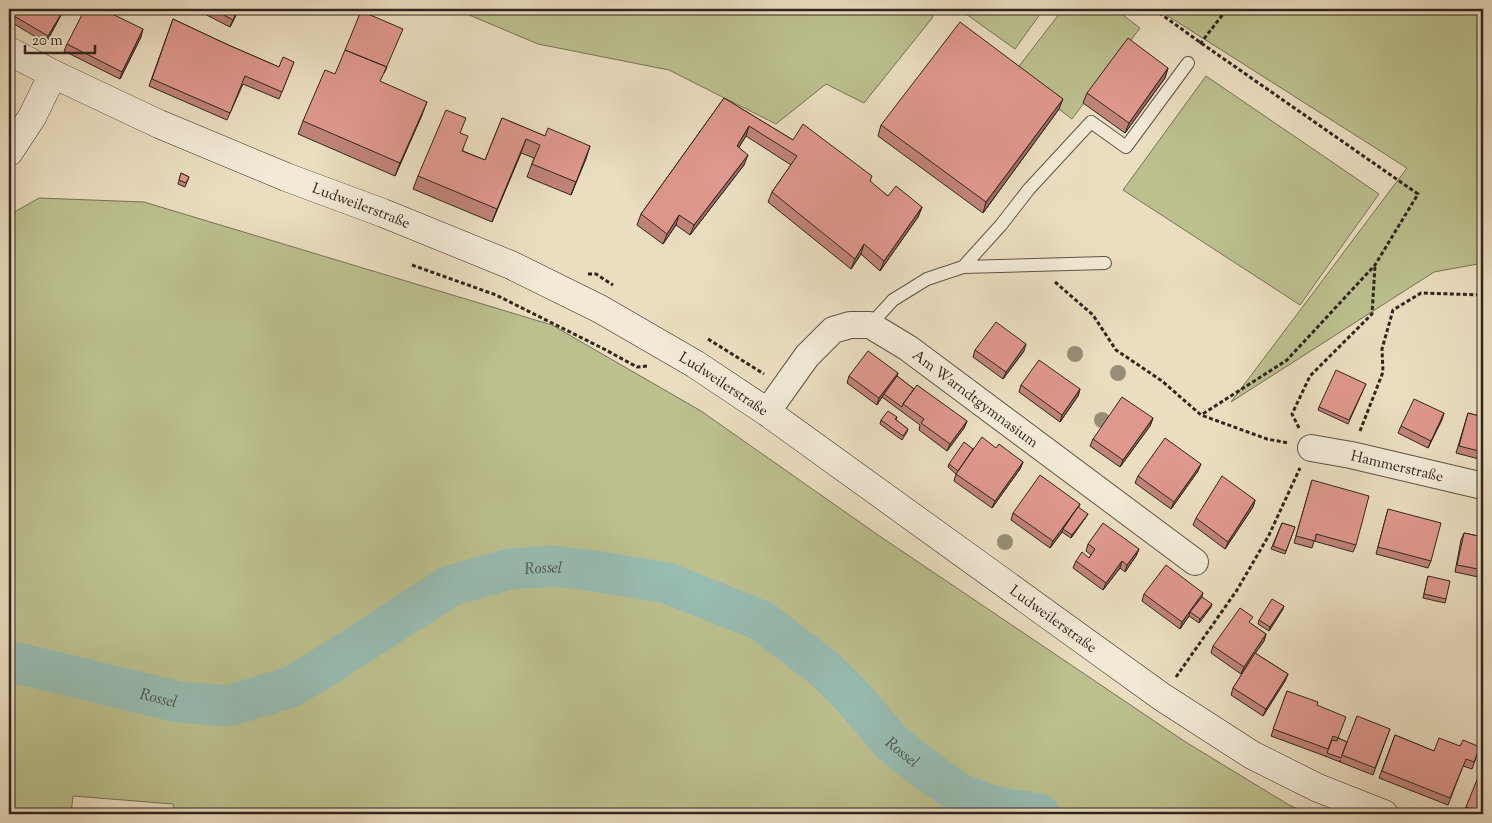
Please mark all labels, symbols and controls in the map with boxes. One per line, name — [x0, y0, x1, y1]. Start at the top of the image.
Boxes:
scale bar — [25, 22, 95, 54]
text: 20 m — [32, 31, 63, 52]
street label: Ludweilerstraße — [309, 179, 413, 235]
street label: Am Warndtgymnasium — [907, 346, 1042, 454]
street label: Ludweilerstraße — [674, 348, 772, 422]
street label: Hammerstraße — [1348, 446, 1445, 488]
water label: Rossel — [524, 557, 563, 582]
street label: Ludweilerstraße — [1005, 581, 1101, 659]
water label: Rossel — [137, 684, 179, 715]
water label: Rossel — [879, 733, 923, 774]

